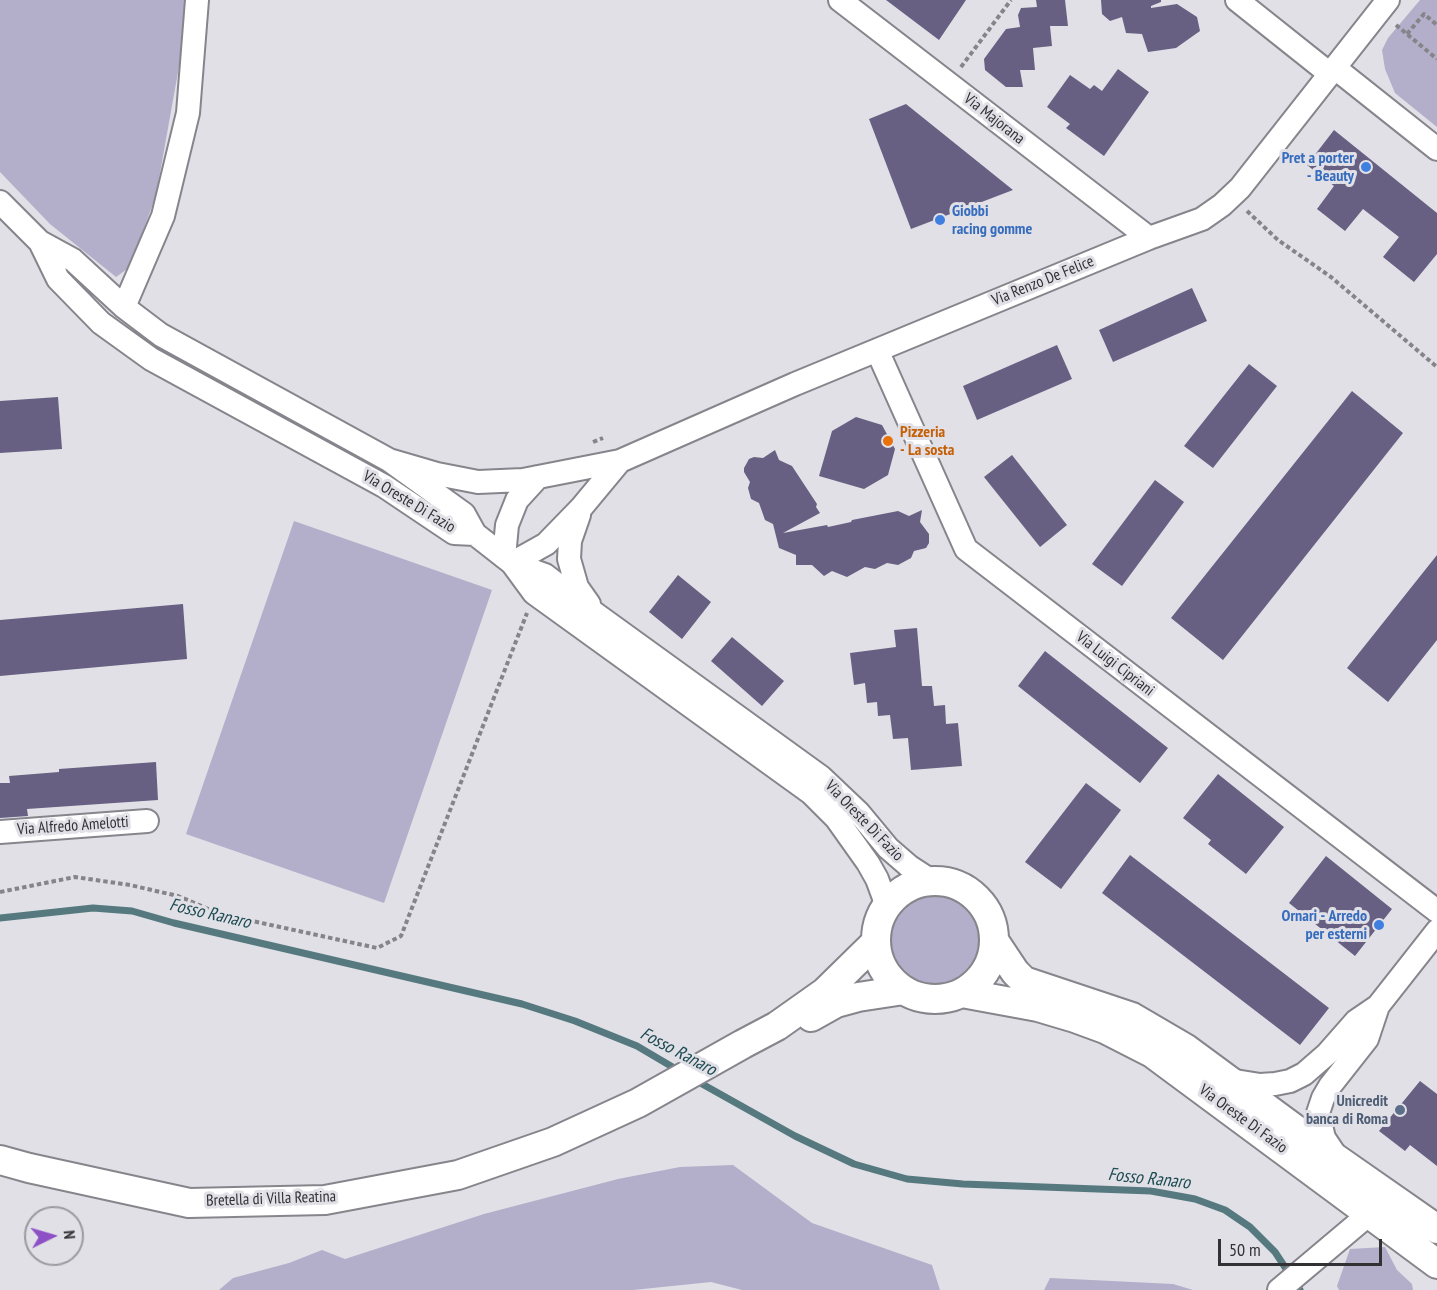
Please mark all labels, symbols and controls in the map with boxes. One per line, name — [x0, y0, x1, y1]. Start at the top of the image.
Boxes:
street label: Via Majorana — [960, 89, 1028, 149]
place label: Pret a porter - Beauty — [1282, 148, 1354, 186]
marker: Pret a porter - Beauty — [1359, 160, 1373, 174]
place label: Giobbi racing gomme — [952, 201, 1032, 239]
marker: Giobbi racing gomme — [933, 213, 947, 227]
street label: Via Renzo De Felice — [989, 252, 1097, 310]
place label: Pizzeria - La sosta — [900, 422, 954, 460]
marker: Pizzeria - La sosta — [881, 434, 895, 448]
street label: Via Oreste Di Fazio — [359, 467, 459, 537]
street label: Via Luigi Cipriani — [1072, 628, 1158, 700]
street label: Via Oreste Di Fazio — [821, 777, 907, 865]
street label: Via Alfredo Amelotti — [17, 813, 129, 839]
water label: Fosso Ranaro — [167, 894, 253, 934]
place label: Ornari - Arredo per esterni — [1282, 906, 1367, 944]
marker: Ornari - Arredo per esterni — [1372, 918, 1386, 932]
water label: Fosso Ranaro — [636, 1023, 720, 1081]
street label: Via Oreste Di Fazio — [1195, 1081, 1291, 1157]
place label: Unicredit banca di Roma — [1306, 1091, 1388, 1129]
marker: Unicredit banca di Roma — [1393, 1103, 1407, 1117]
water label: Fosso Ranaro — [1107, 1164, 1191, 1194]
street label: Bretella di Villa Reatina — [206, 1187, 336, 1211]
north arrow — [24, 1206, 84, 1266]
scale bar — [1221, 1227, 1384, 1265]
text: N — [60, 1229, 80, 1240]
text: 50 m — [1229, 1238, 1261, 1261]

